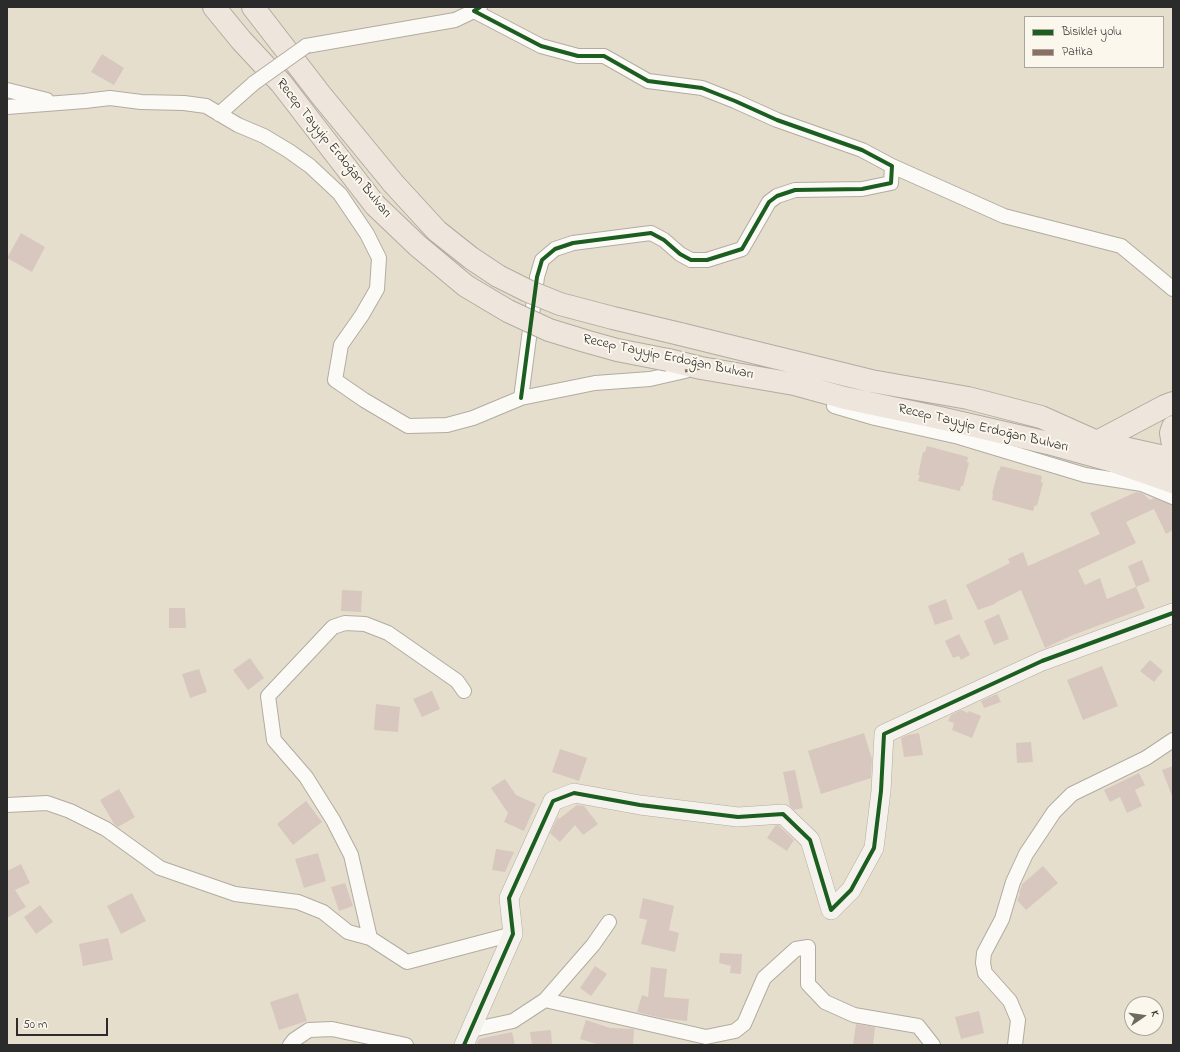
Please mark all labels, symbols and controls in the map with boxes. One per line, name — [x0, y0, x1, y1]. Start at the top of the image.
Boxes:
legend — [1024, 16, 1164, 68]
text: Bisiklet yolu — [1062, 23, 1122, 41]
text: Patika — [1062, 43, 1093, 61]
street label: Recep Tayyip Erdoğan Bulvarı — [272, 76, 394, 222]
street label: Recep Tayyip Erdoğan Bulvarı — [581, 332, 755, 384]
street label: Recep Tayyip Erdoğan Bulvarı — [896, 401, 1070, 457]
north arrow — [1124, 996, 1164, 1036]
text: K — [1146, 1009, 1163, 1018]
scale bar — [18, 1010, 110, 1036]
text: 50 m — [23, 1016, 47, 1034]

